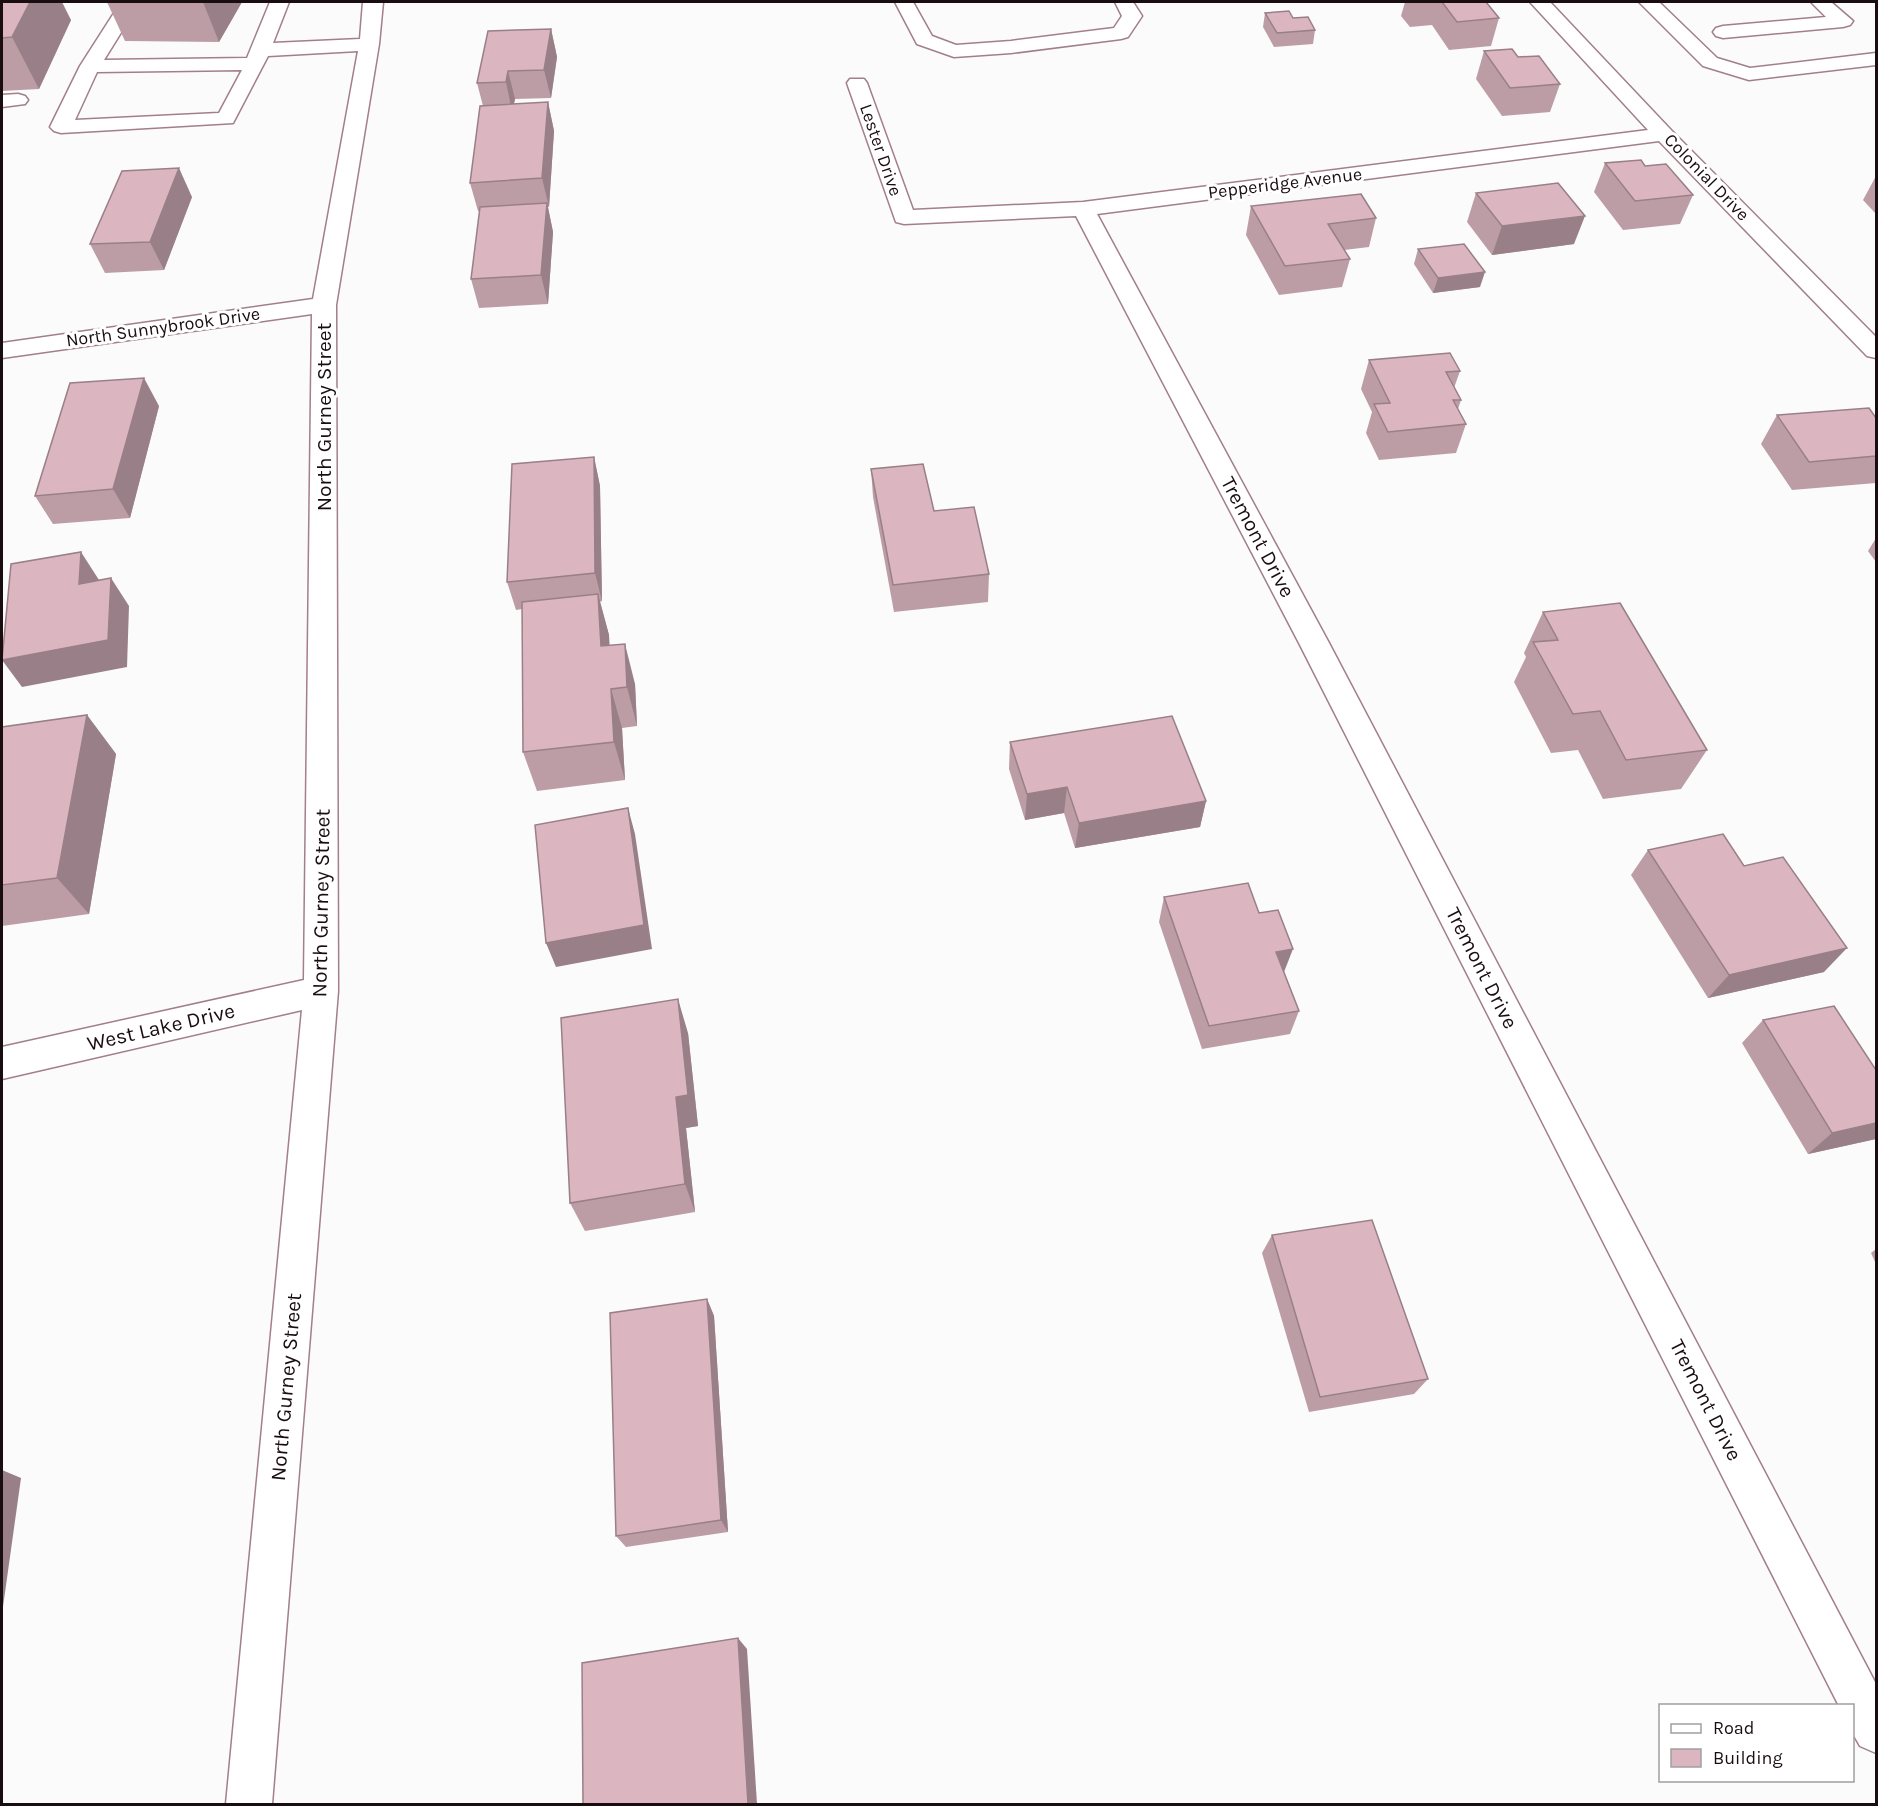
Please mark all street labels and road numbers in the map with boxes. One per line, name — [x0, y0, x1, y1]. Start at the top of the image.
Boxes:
street label: Lester Drive — [855, 101, 907, 199]
street label: Colonial Drive — [1660, 129, 1754, 225]
street label: Pepperidge Avenue — [1207, 163, 1363, 203]
street label: North Sunnybrook Drive — [65, 302, 261, 352]
street label: North Gurney Street — [312, 323, 336, 511]
street label: Tremont Drive — [1216, 473, 1300, 601]
street label: North Gurney Street — [307, 808, 335, 998]
street label: Tremont Drive — [1441, 903, 1523, 1033]
street label: West Lake Drive — [85, 998, 237, 1056]
street label: North Gurney Street — [266, 1292, 306, 1482]
street label: Tremont Drive — [1665, 1335, 1747, 1465]

